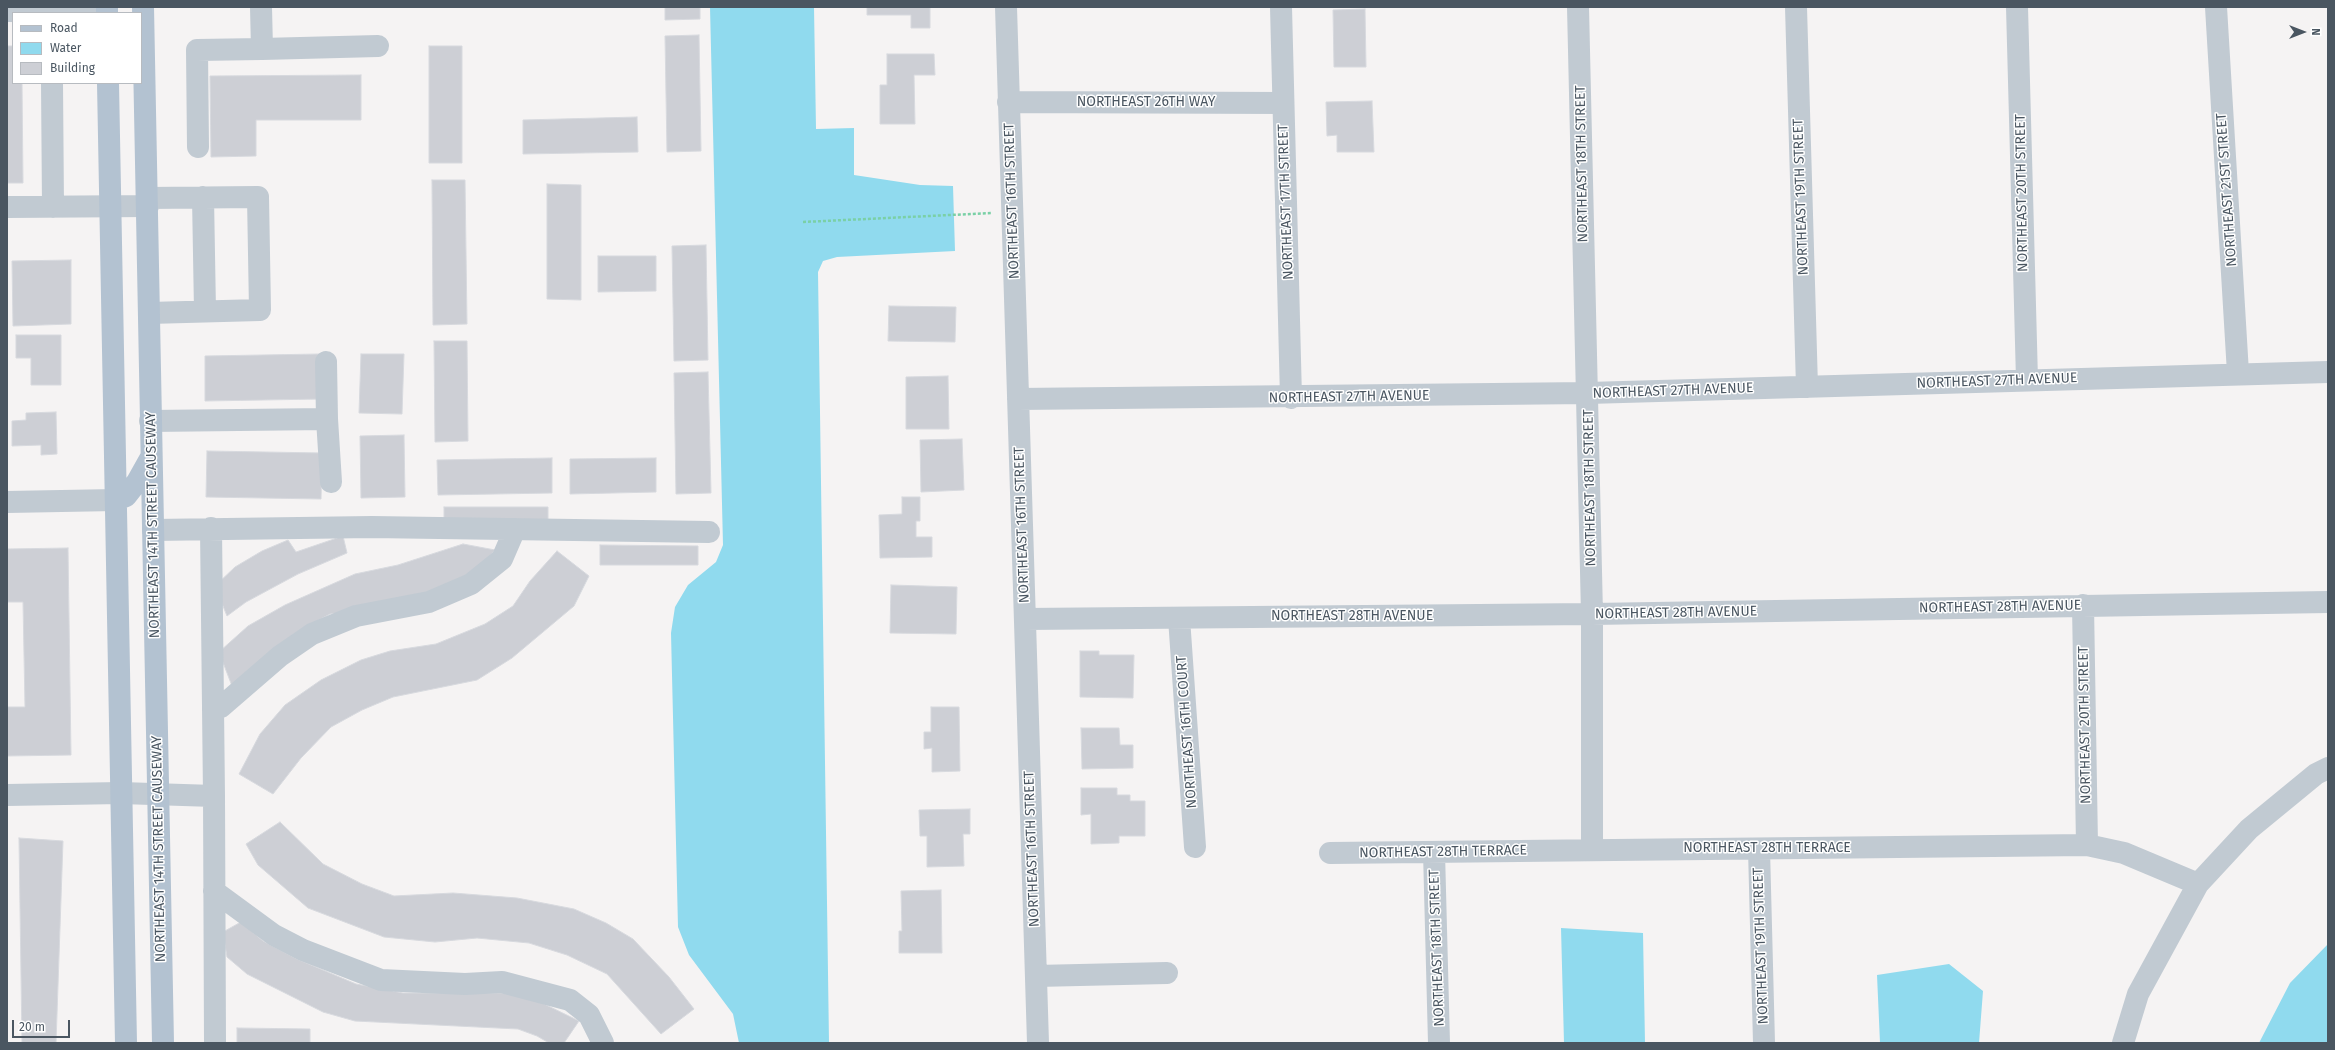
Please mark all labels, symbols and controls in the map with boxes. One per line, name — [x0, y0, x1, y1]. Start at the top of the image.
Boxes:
legend — [12, 12, 142, 84]
north arrow — [2283, 12, 2323, 52]
text: Road — [50, 21, 78, 35]
text: N — [2309, 28, 2322, 36]
text: Water — [50, 41, 81, 55]
text: Building — [50, 61, 95, 75]
street label: NORTHEAST 18TH STREET — [1572, 85, 1592, 243]
street label: NORTHEAST 26TH WAY — [1077, 94, 1215, 110]
street label: NORTHEAST 21ST STREET — [2213, 113, 2241, 267]
street label: NORTHEAST 20TH STREET — [2012, 114, 2032, 272]
street label: NORTHEAST 19TH STREET — [1790, 118, 1812, 276]
street label: NORTHEAST 16TH STREET — [1001, 122, 1023, 280]
street label: NORTHEAST 17TH STREET — [1275, 124, 1297, 280]
street label: NORTHEAST 27TH AVENUE — [1916, 370, 2078, 392]
street label: NORTHEAST 27TH AVENUE — [1592, 380, 1754, 402]
street label: NORTHEAST 27TH AVENUE — [1268, 387, 1430, 407]
street label: NORTHEAST 18TH STREET — [1580, 409, 1600, 567]
street label: NORTHEAST 14TH STREET CAUSEWAY — [143, 411, 163, 639]
street label: NORTHEAST 16TH STREET — [1011, 446, 1033, 604]
street label: NORTHEAST 28TH AVENUE — [1919, 597, 2081, 617]
street label: NORTHEAST 28TH AVENUE — [1595, 603, 1757, 623]
street label: NORTHEAST 28TH AVENUE — [1271, 608, 1433, 624]
street label: NORTHEAST 20TH STREET — [2075, 646, 2095, 804]
street label: NORTHEAST 16TH COURT — [1173, 655, 1201, 809]
street label: NORTHEAST 14TH STREET CAUSEWAY — [149, 735, 169, 963]
street label: NORTHEAST 16TH STREET — [1021, 770, 1043, 928]
street label: NORTHEAST 28TH TERRACE — [1683, 840, 1851, 856]
street label: NORTHEAST 28TH TERRACE — [1359, 842, 1527, 862]
street label: NORTHEAST 19TH STREET — [1750, 867, 1772, 1025]
street label: NORTHEAST 18TH STREET — [1426, 869, 1448, 1027]
scale bar — [14, 1012, 72, 1038]
text: 20 m — [19, 1020, 45, 1034]

